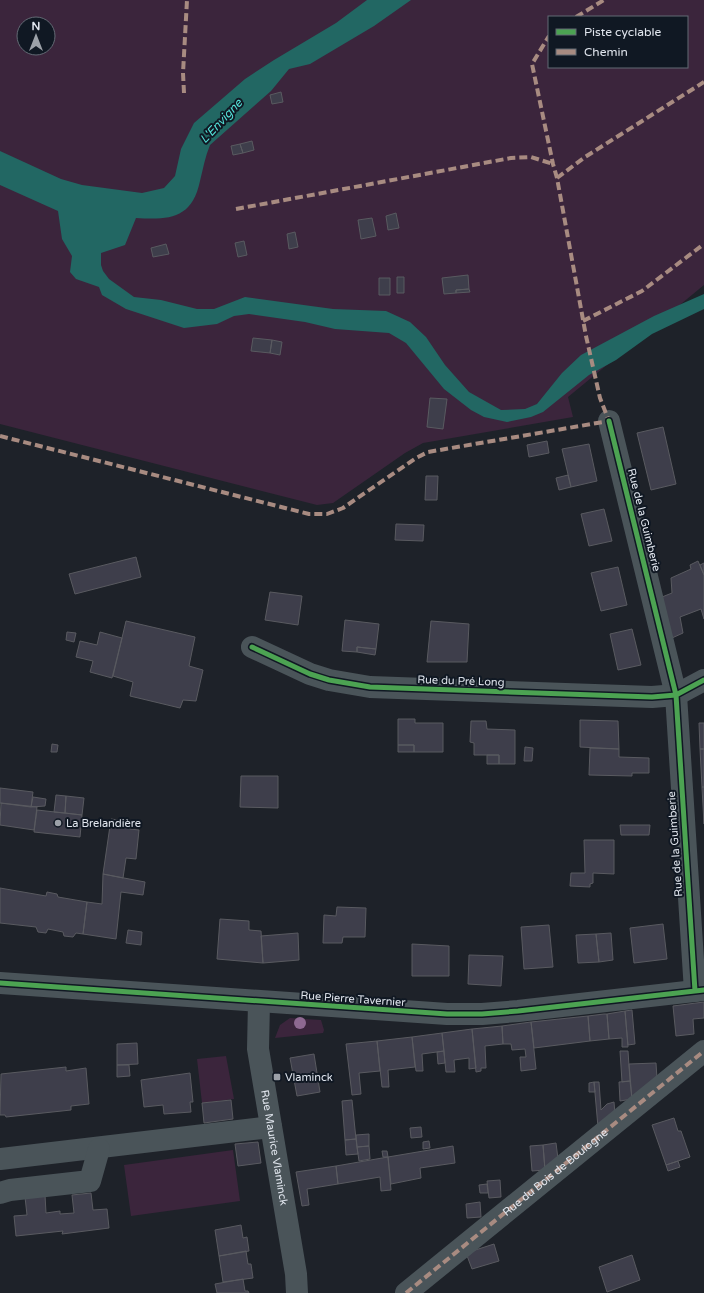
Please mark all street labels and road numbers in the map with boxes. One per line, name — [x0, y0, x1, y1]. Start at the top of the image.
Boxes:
street label: Rue de la Guimberie — [625, 467, 663, 573]
street label: Rue du Pré Long — [417, 673, 505, 689]
street label: Rue de la Guimberie — [665, 791, 685, 897]
street label: Rue Pierre Tavernier — [300, 989, 407, 1009]
street label: Rue Maurice Vlaminck — [259, 1089, 291, 1206]
street label: Rue du Bois de Boulogne — [500, 1125, 610, 1219]

